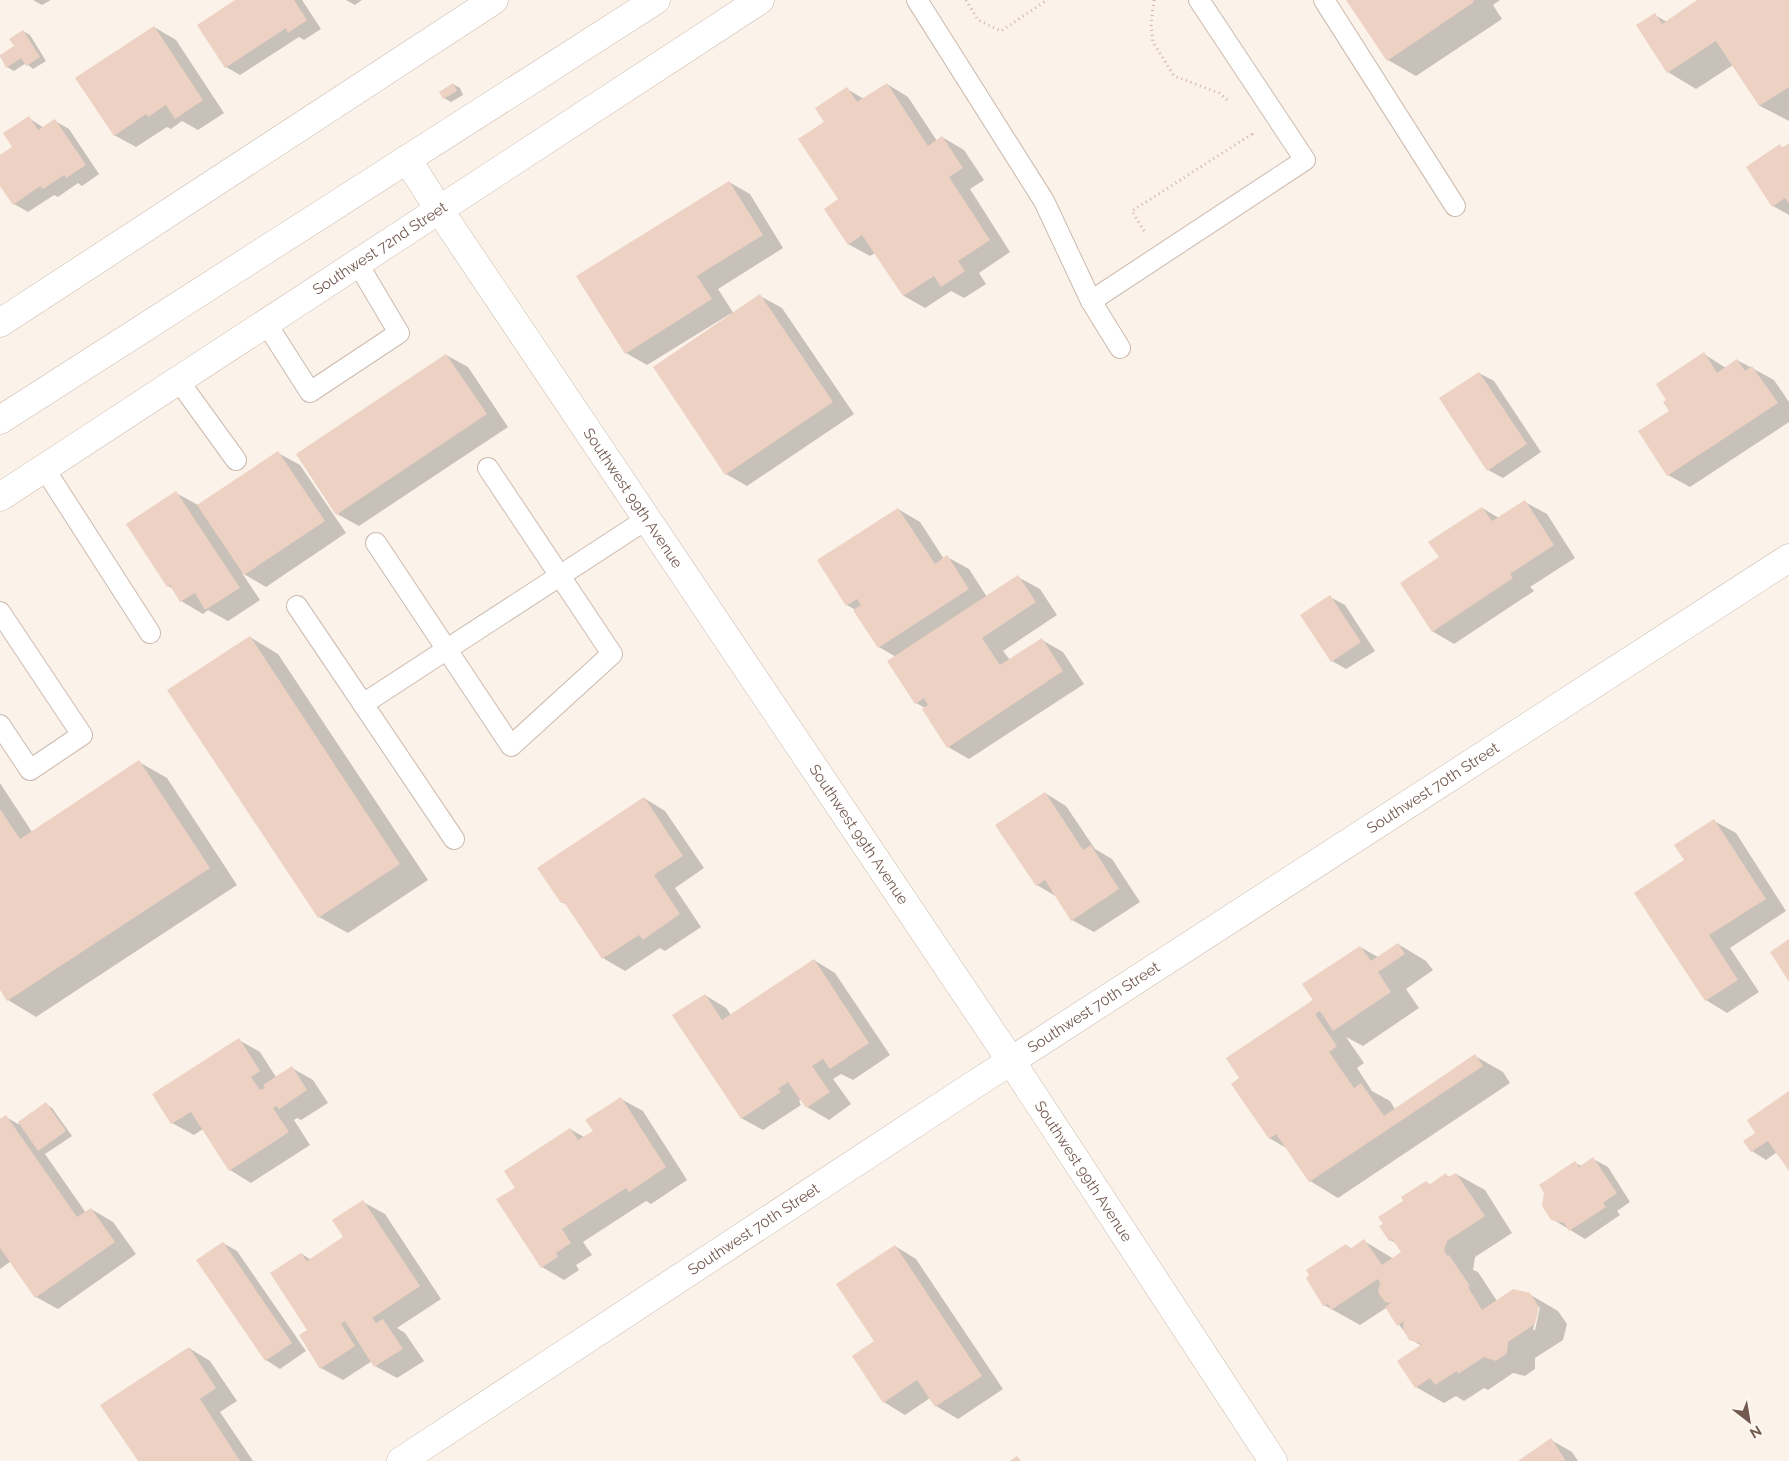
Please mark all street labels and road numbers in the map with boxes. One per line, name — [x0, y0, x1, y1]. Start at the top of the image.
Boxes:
street label: Southwest 72nd Street — [309, 198, 451, 299]
street label: Southwest 99th Avenue — [580, 425, 686, 572]
street label: Southwest 70th Street — [1364, 739, 1502, 837]
street label: Southwest 99th Avenue — [805, 761, 912, 908]
street label: Southwest 70th Street — [1024, 958, 1163, 1057]
street label: Southwest 99th Avenue — [1031, 1098, 1136, 1245]
street label: Southwest 70th Street — [685, 1180, 823, 1279]

